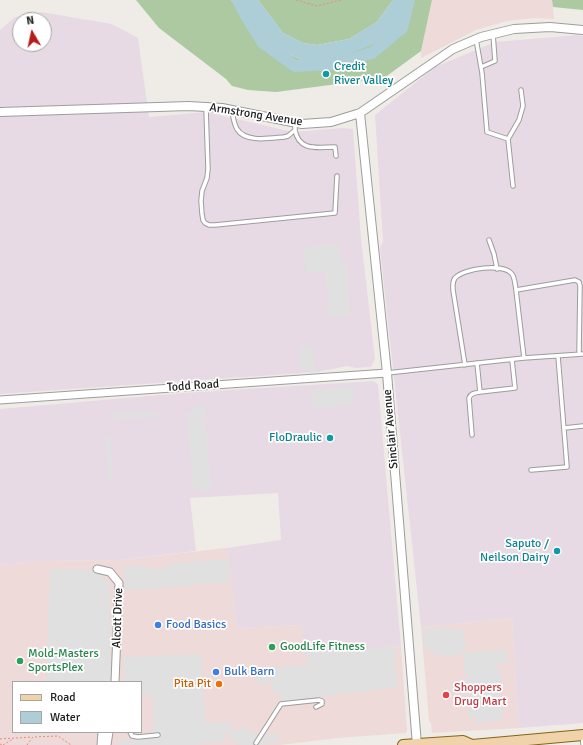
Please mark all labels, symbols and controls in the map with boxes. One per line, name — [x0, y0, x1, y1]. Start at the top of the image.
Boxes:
north arrow — [12, 12, 52, 52]
text: N — [25, 14, 35, 28]
place label: Credit River Valley — [334, 60, 393, 88]
marker: Credit River Valley — [321, 69, 331, 79]
street label: Armstrong Avenue — [208, 101, 304, 129]
street label: Todd Road — [166, 377, 220, 395]
street label: Sinclair Avenue — [380, 389, 402, 469]
place label: FloDraulic — [269, 431, 322, 445]
marker: FloDraulic — [325, 433, 335, 443]
place label: Saputo / Neilson Dairy — [480, 537, 549, 565]
marker: Saputo / Neilson Dairy — [552, 546, 562, 556]
street label: Alcott Drive — [110, 588, 126, 648]
place label: Food Basics — [166, 618, 226, 632]
marker: Food Basics — [153, 620, 163, 630]
place label: GoodLife Fitness — [280, 640, 365, 654]
marker: GoodLife Fitness — [267, 642, 277, 652]
place label: Mold-Masters SportsPlex — [28, 647, 99, 675]
marker: Mold-Masters SportsPlex — [15, 656, 25, 666]
place label: Bulk Barn — [224, 665, 274, 679]
marker: Bulk Barn — [211, 667, 221, 677]
place label: Pita Pit — [174, 677, 211, 691]
marker: Pita Pit — [214, 679, 224, 689]
legend — [12, 681, 142, 733]
place label: Shoppers Drug Mart — [454, 681, 506, 709]
text: Road — [50, 690, 76, 705]
marker: Shoppers Drug Mart — [441, 690, 451, 700]
text: Water — [50, 710, 80, 725]

